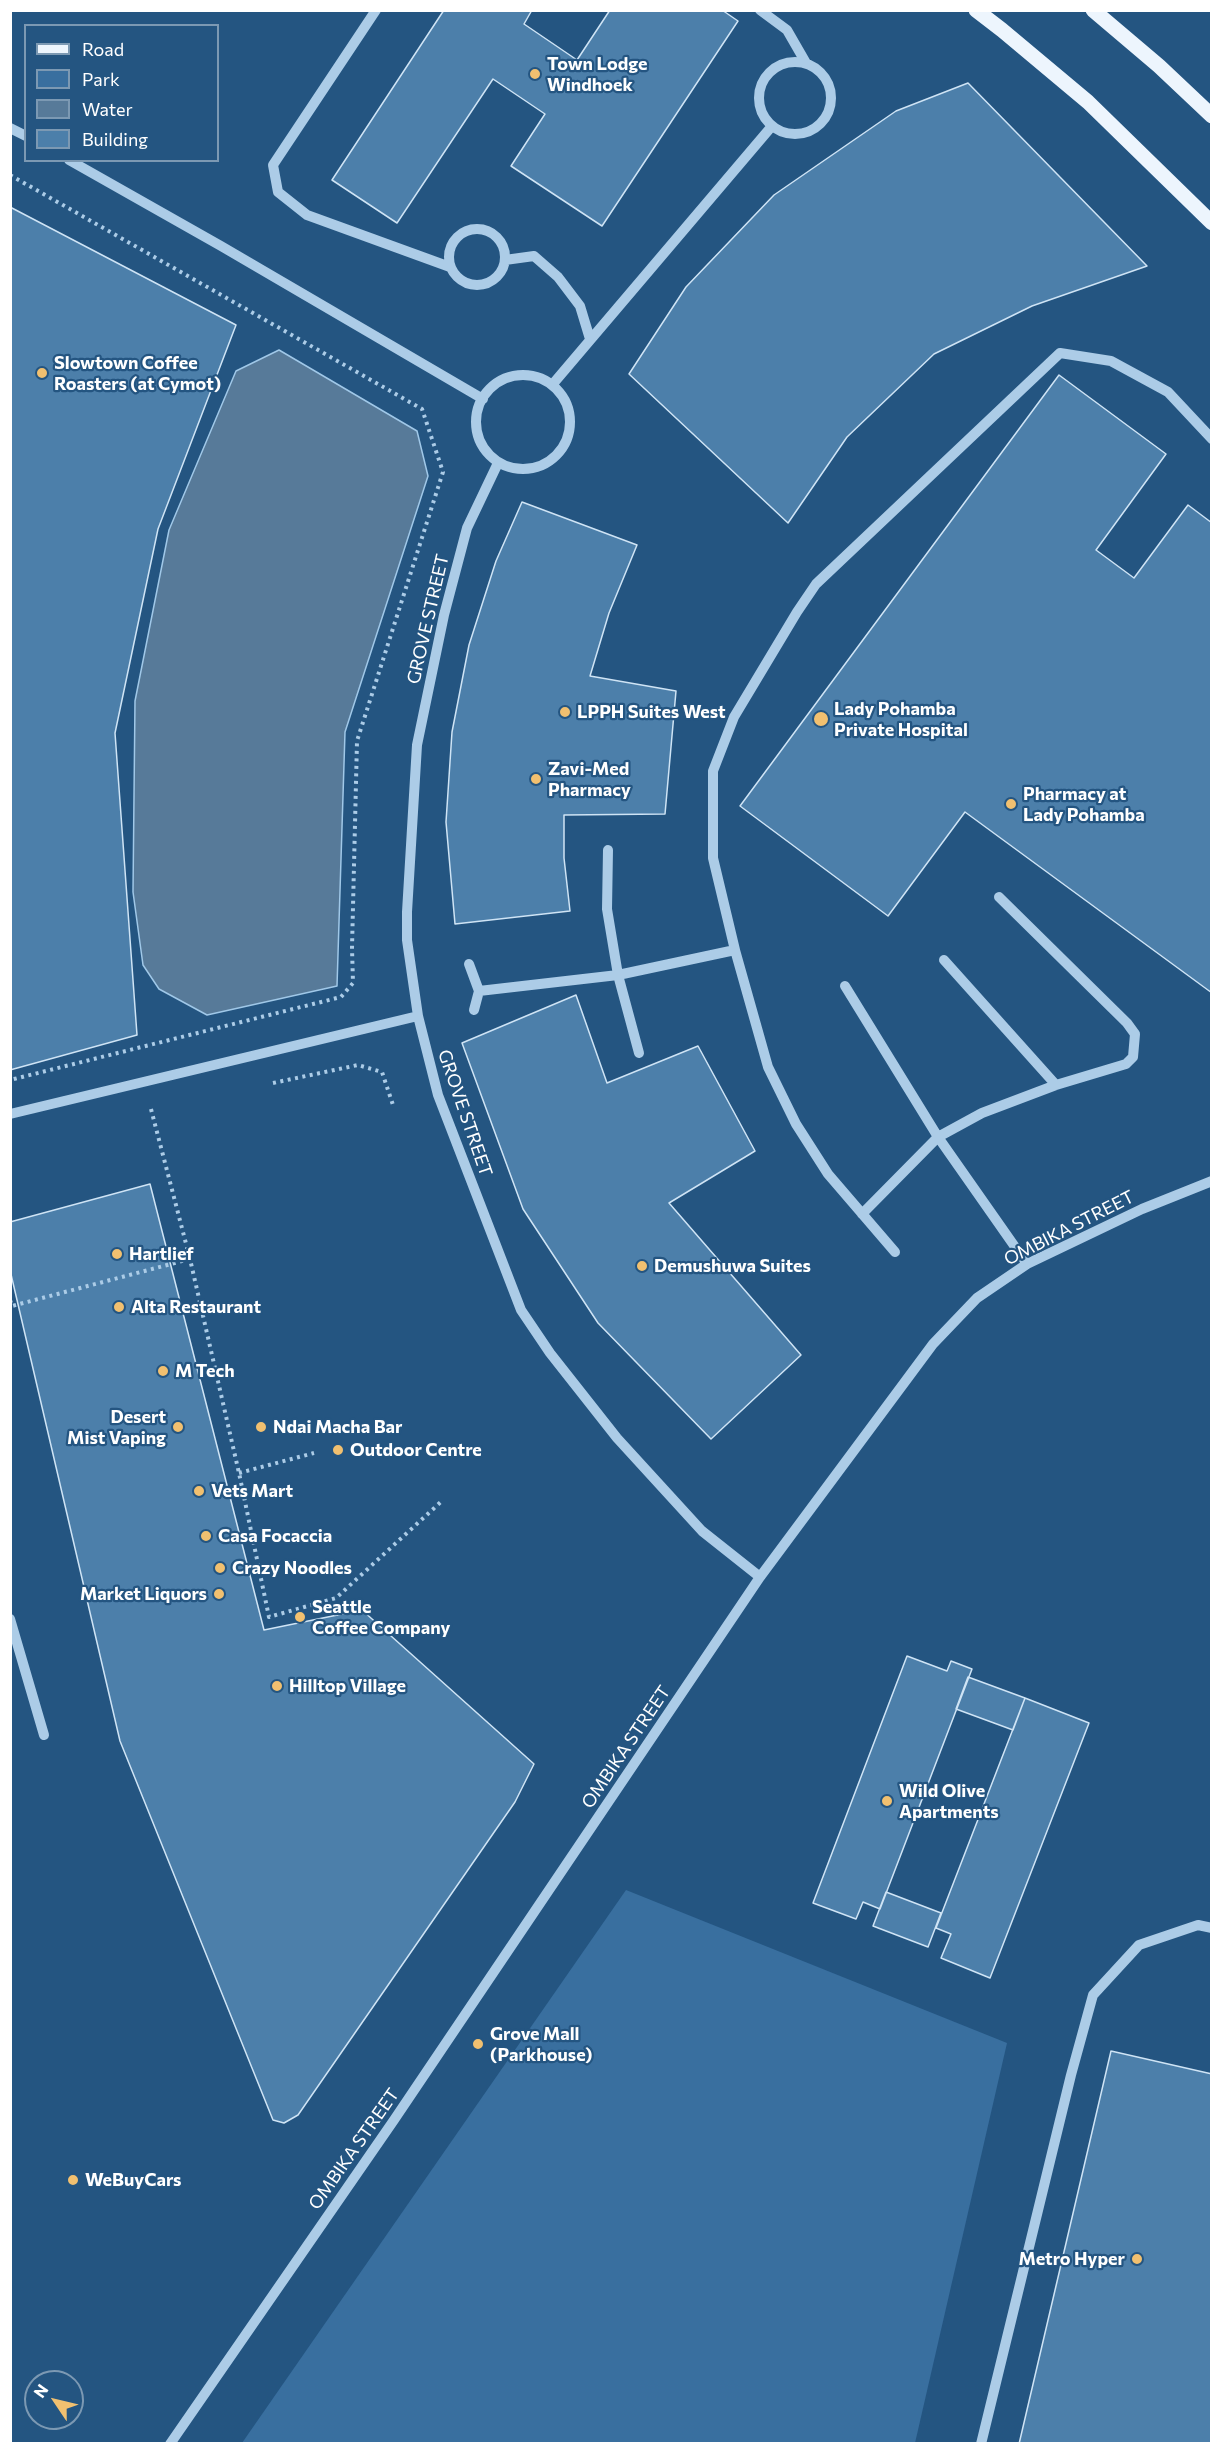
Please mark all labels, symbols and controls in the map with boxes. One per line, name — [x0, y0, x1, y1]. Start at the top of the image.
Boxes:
legend — [24, 24, 219, 162]
text: Road — [82, 38, 124, 60]
place label: Town Lodge Windhoek — [547, 53, 647, 96]
marker: Town Lodge Windhoek — [528, 67, 542, 81]
text: Park — [82, 68, 120, 90]
text: Water — [82, 98, 133, 120]
text: Building — [82, 128, 148, 150]
place label: Slowtown Coffee Roasters (at Cymot) — [54, 352, 221, 394]
marker: Slowtown Coffee Roasters (at Cymot) — [35, 366, 49, 380]
street label: GROVE STREET — [403, 552, 453, 686]
place label: Lady Pohamba Private Hospital — [834, 698, 968, 740]
place label: LPPH Suites West — [577, 701, 726, 723]
marker: LPPH Suites West — [558, 705, 572, 719]
marker: Lady Pohamba Private Hospital — [812, 710, 830, 728]
place label: Zavi-Med Pharmacy — [548, 758, 631, 800]
marker: Zavi-Med Pharmacy — [529, 772, 543, 786]
place label: Pharmacy at Lady Pohamba — [1023, 783, 1145, 826]
marker: Pharmacy at Lady Pohamba — [1004, 797, 1018, 811]
street label: GROVE STREET — [433, 1047, 497, 1179]
street label: OMBIKA STREET — [1000, 1186, 1138, 1270]
place label: Hartlief — [129, 1243, 194, 1265]
marker: Hartlief — [110, 1247, 124, 1261]
place label: Demushuwa Suites — [654, 1255, 811, 1277]
marker: Demushuwa Suites — [635, 1259, 649, 1273]
place label: Alta Restaurant — [131, 1296, 261, 1318]
marker: Alta Restaurant — [112, 1300, 126, 1314]
place label: M Tech — [175, 1360, 235, 1382]
marker: M Tech — [156, 1364, 170, 1378]
place label: Desert Mist Vaping — [67, 1406, 166, 1448]
place label: Ndai Macha Bar — [273, 1416, 403, 1438]
marker: Desert Mist Vaping — [171, 1420, 185, 1434]
marker: Ndai Macha Bar — [254, 1420, 268, 1434]
place label: Outdoor Centre — [350, 1439, 482, 1461]
marker: Outdoor Centre — [331, 1443, 345, 1457]
place label: Vets Mart — [211, 1480, 293, 1502]
marker: Vets Mart — [192, 1484, 206, 1498]
place label: Casa Focaccia — [218, 1525, 332, 1547]
marker: Casa Focaccia — [199, 1529, 213, 1543]
place label: Crazy Noodles — [232, 1557, 352, 1579]
marker: Crazy Noodles — [213, 1561, 227, 1575]
place label: Market Liquors — [80, 1583, 207, 1605]
marker: Market Liquors — [212, 1587, 226, 1601]
place label: Seattle Coffee Company — [312, 1596, 450, 1638]
marker: Seattle Coffee Company — [293, 1610, 307, 1624]
place label: Hilltop Village — [289, 1675, 406, 1697]
marker: Hilltop Village — [270, 1679, 284, 1693]
street label: OMBIKA STREET — [577, 1682, 675, 1812]
place label: Wild Olive Apartments — [899, 1780, 999, 1822]
marker: Wild Olive Apartments — [880, 1794, 894, 1808]
place label: Grove Mall (Parkhouse) — [490, 2023, 592, 2066]
marker: Grove Mall (Parkhouse) — [471, 2037, 485, 2051]
street label: OMBIKA STREET — [304, 2084, 404, 2214]
place label: WeBuyCars — [85, 2169, 181, 2191]
marker: WeBuyCars — [66, 2173, 80, 2187]
place label: Metro Hyper — [1018, 2248, 1125, 2270]
marker: Metro Hyper — [1130, 2252, 1144, 2266]
north arrow — [24, 2370, 84, 2430]
text: N — [29, 2380, 52, 2401]

